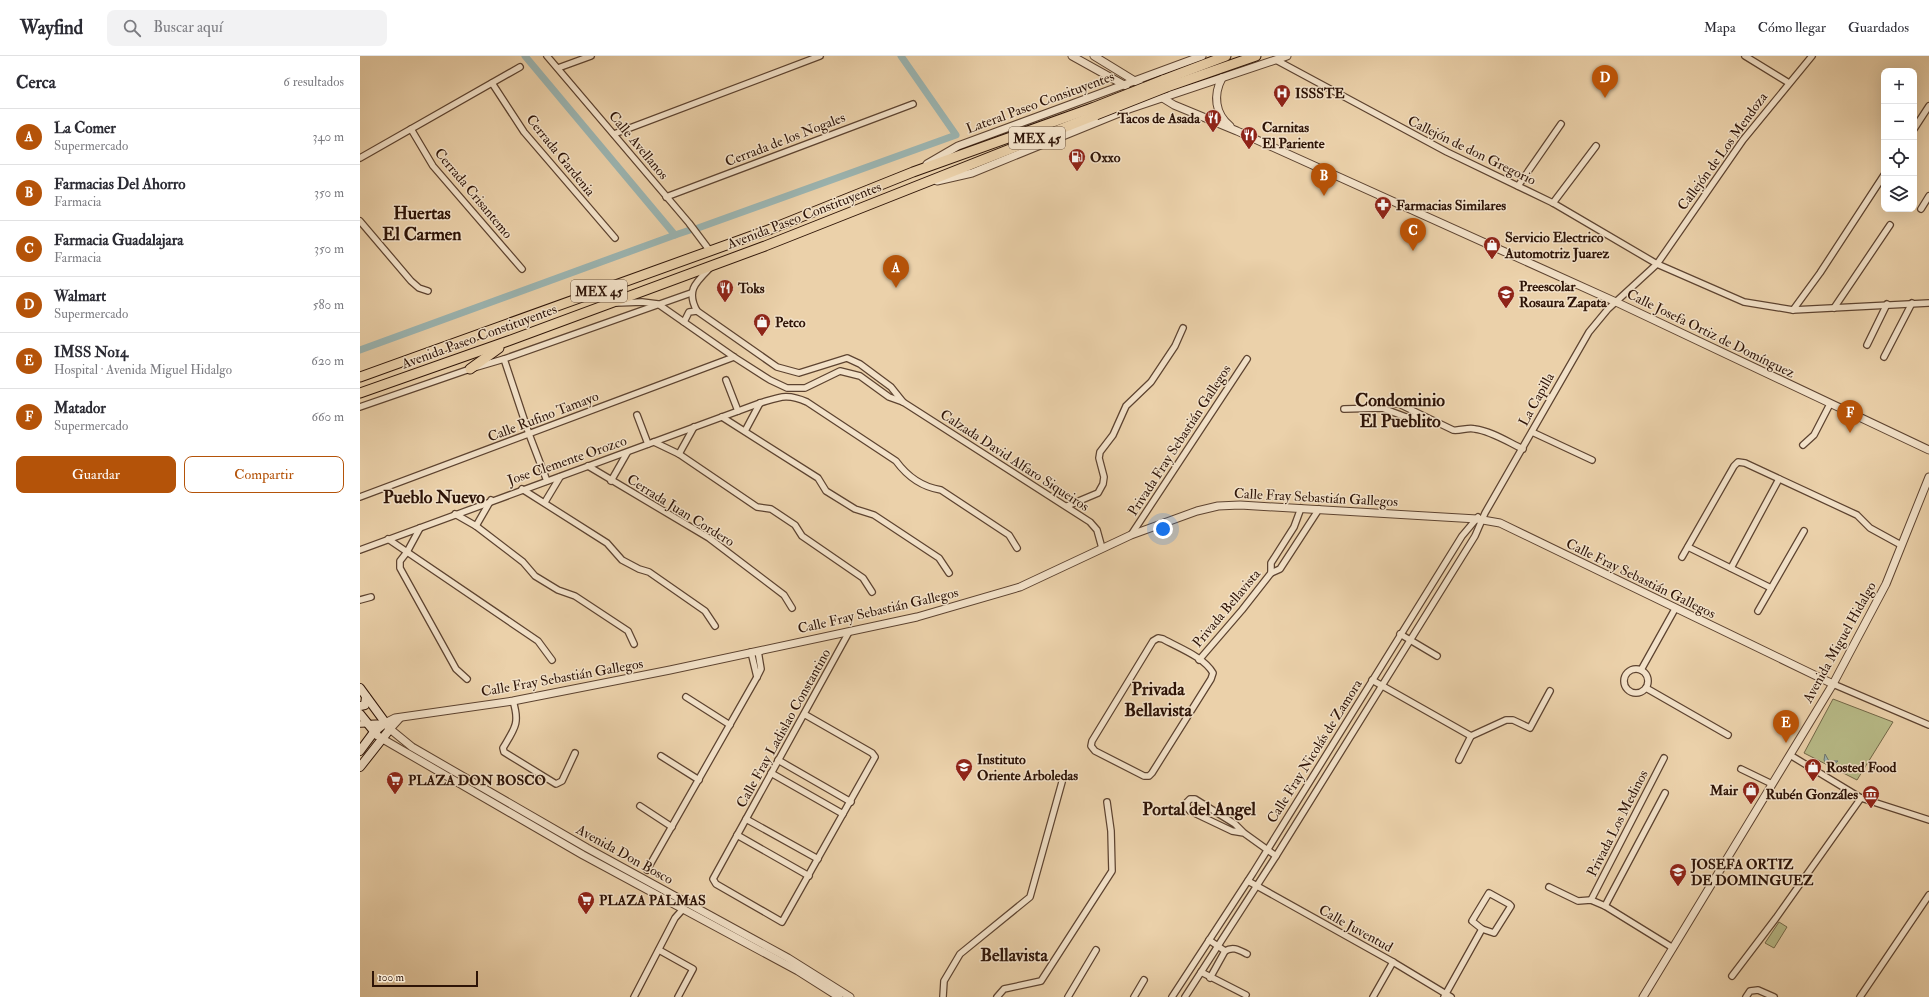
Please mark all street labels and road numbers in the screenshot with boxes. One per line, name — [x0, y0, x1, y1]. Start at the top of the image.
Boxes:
street label: Lateral Paseo Consituyentes — [964, 68, 1117, 138]
street label: Callejón de Los Mendoza — [1674, 89, 1771, 214]
street label: Calle Avellanos — [605, 108, 672, 183]
street label: Cerrada de los Nogales — [723, 109, 848, 170]
street label: Cerrada Gardenia — [523, 111, 599, 200]
street label: Callejón de don Gregorio — [1405, 112, 1539, 189]
road number: MEX 45 — [1009, 127, 1065, 149]
street label: Cerrada Crisantemo — [431, 145, 516, 242]
street label: Avenida Paseo Constituyentes — [724, 178, 884, 254]
road number: MEX 45 — [571, 280, 627, 302]
street label: Calle Josefa Ortiz de Domínguez — [1624, 285, 1798, 382]
street label: Avenida Paseo Constituyentes — [398, 300, 560, 374]
street label: Privada Fray Sebastián Gallegos — [1124, 361, 1236, 520]
street label: La Capilla — [1515, 369, 1559, 429]
street label: Calle Rufino Tamayo — [485, 387, 602, 446]
street label: Calzada David Alfaro Siqueiros — [937, 406, 1092, 515]
street label: Jose Clemente Orozco — [504, 432, 629, 489]
street label: Cerrada Juan Cordero — [624, 471, 738, 550]
street label: Calle Fray Sebastián Gallegos — [1233, 485, 1399, 511]
street label: Calle Fray Sebastián Gallegos — [1563, 535, 1719, 623]
street label: Privada Bellavista — [1189, 566, 1264, 651]
street label: Avenida Miguel Hidalgo — [1799, 579, 1880, 707]
street label: Calle Fray Sebastián Gallegos — [796, 584, 961, 638]
street label: Calle Fray Ladislao Constantino — [733, 646, 835, 811]
street label: Calle Fray Sebastián Gallegos — [480, 655, 645, 701]
street label: Calle Fray Nicolás de Zamora — [1263, 676, 1367, 827]
street label: Privada Los Medinos — [1583, 767, 1652, 879]
street label: Avenida Don Bosco — [572, 820, 676, 888]
street label: Calle Juventud — [1316, 901, 1396, 956]

